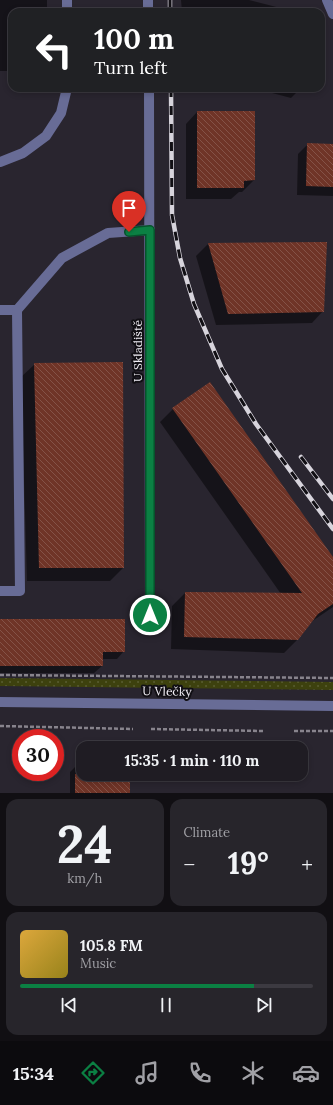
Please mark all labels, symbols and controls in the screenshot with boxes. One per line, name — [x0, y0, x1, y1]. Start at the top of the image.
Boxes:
text: 100 m — [94, 21, 174, 57]
icon: left — [28, 24, 80, 76]
text: Turn left — [94, 56, 167, 79]
pin — [112, 191, 146, 232]
icon: arrive — [118, 197, 140, 219]
street label: U Skladiště — [130, 319, 145, 382]
position arrow — [129, 594, 171, 636]
street label: U Vlečky — [142, 683, 192, 699]
speed limit sign: 30 — [12, 729, 64, 781]
text: 15:35 · 1 min · 110 m — [125, 751, 259, 770]
text: 24 — [57, 811, 113, 877]
text: Climate — [184, 824, 230, 841]
text: 19° — [228, 844, 269, 882]
text: − — [184, 850, 195, 878]
text: + — [301, 850, 313, 878]
text: km/h — [67, 870, 102, 887]
text: 105.8 FM — [80, 936, 143, 955]
text: Music — [80, 955, 116, 972]
icon: previous — [58, 994, 80, 1016]
icon: pause — [155, 994, 177, 1016]
icon: next — [253, 994, 275, 1016]
icon: directions — [79, 1059, 107, 1087]
icon: music — [133, 1059, 161, 1087]
icon: phone — [186, 1059, 214, 1087]
icon: climate — [239, 1059, 267, 1087]
icon: car — [292, 1059, 320, 1087]
text: 15:34 — [13, 1062, 54, 1085]

